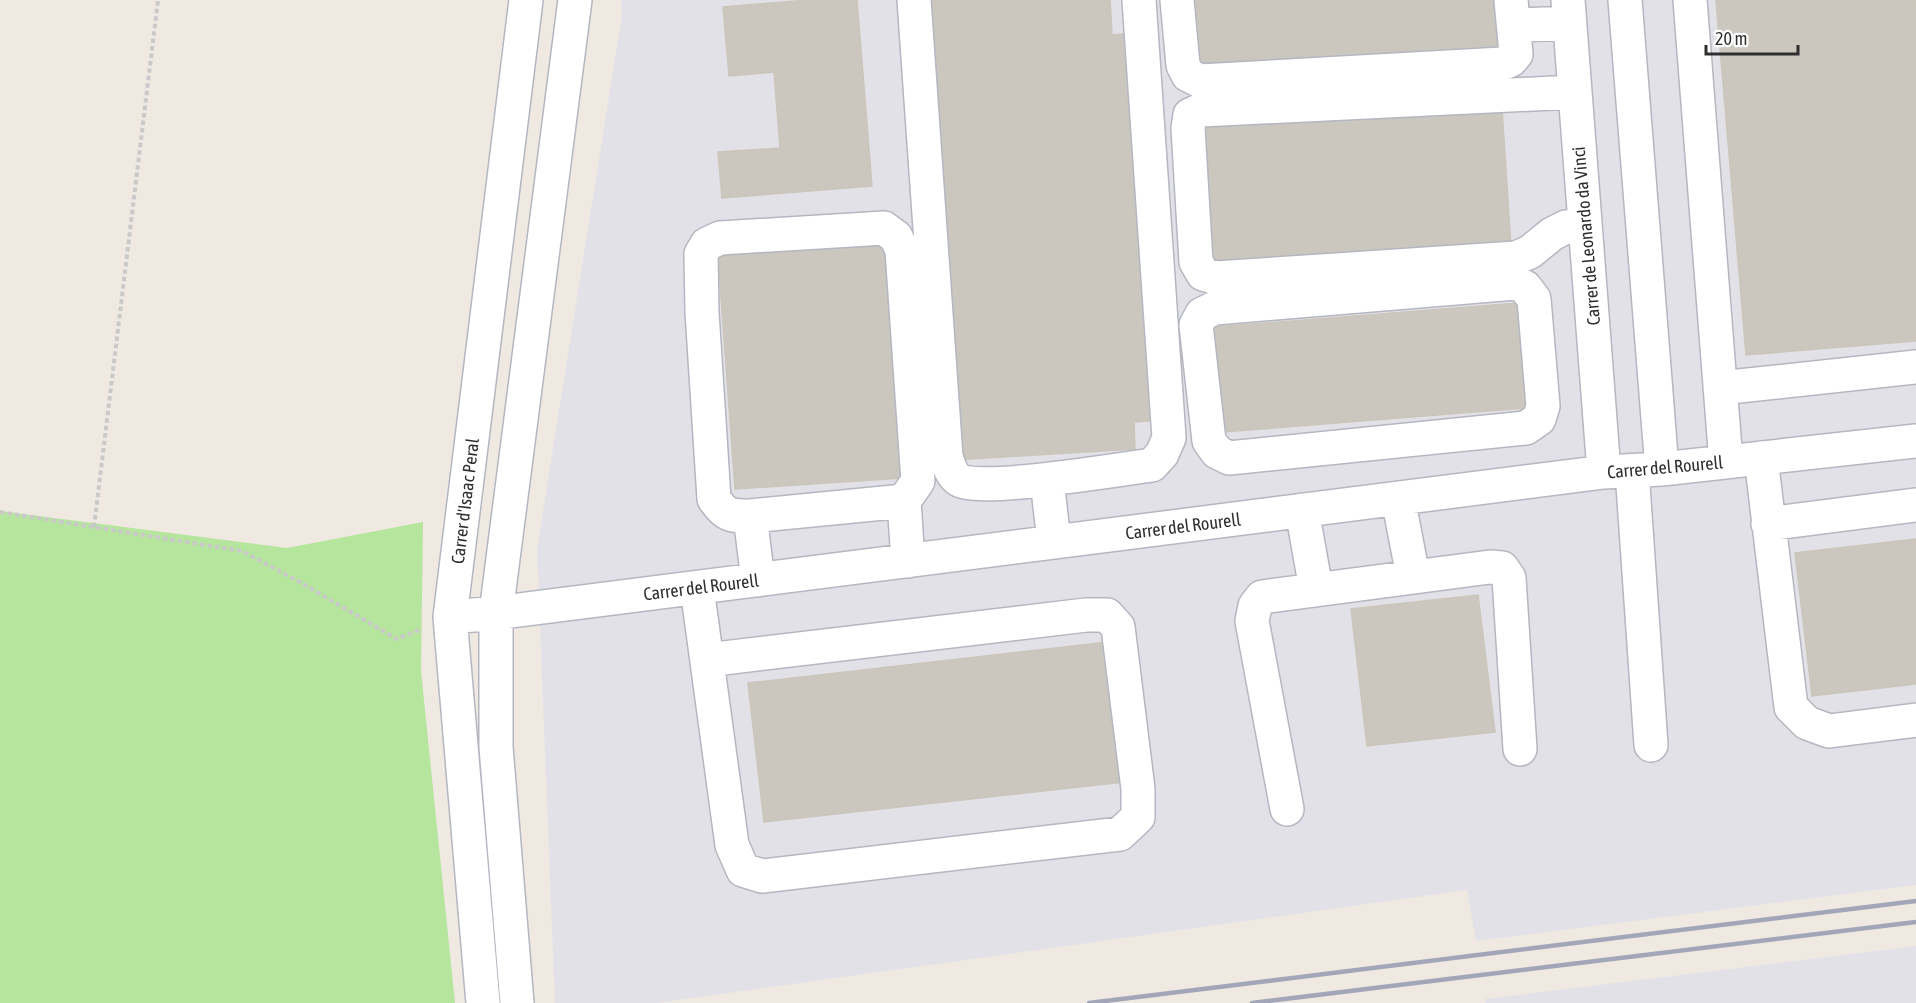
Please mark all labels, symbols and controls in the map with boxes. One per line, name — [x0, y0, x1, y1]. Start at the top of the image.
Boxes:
scale bar — [1706, 18, 1798, 56]
text: 20 m — [1715, 28, 1747, 49]
street label: Carrer de Leonardo da Vinci — [1568, 146, 1604, 326]
street label: Carrer d'Isaac Peral — [447, 437, 483, 565]
street label: Carrer del Rourell — [1606, 451, 1724, 483]
street label: Carrer del Rourell — [1124, 508, 1242, 543]
street label: Carrer del Rourell — [642, 569, 760, 604]

